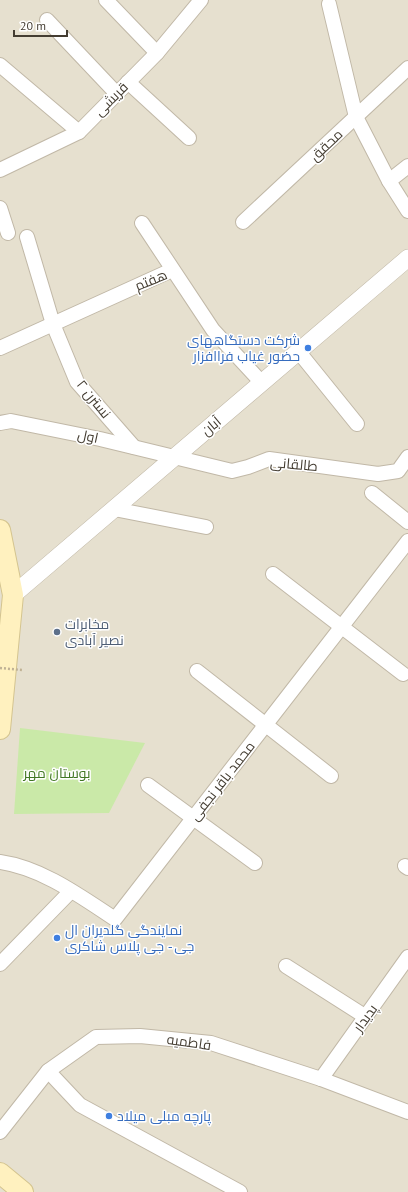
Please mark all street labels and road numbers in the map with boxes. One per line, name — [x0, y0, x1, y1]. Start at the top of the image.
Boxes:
street label: قریشی — [90, 78, 132, 120]
street label: محقق — [306, 125, 346, 165]
street label: هفتم — [132, 265, 170, 296]
street label: نسترن ۲ — [73, 376, 115, 422]
street label: آبان — [197, 412, 225, 440]
street label: اول — [76, 425, 100, 447]
street label: طالقانی — [270, 453, 318, 475]
street label: محمد باقر نجفی — [185, 738, 259, 824]
street label: پدیدار — [348, 1000, 382, 1037]
street label: فاطمیه — [166, 1030, 212, 1054]

